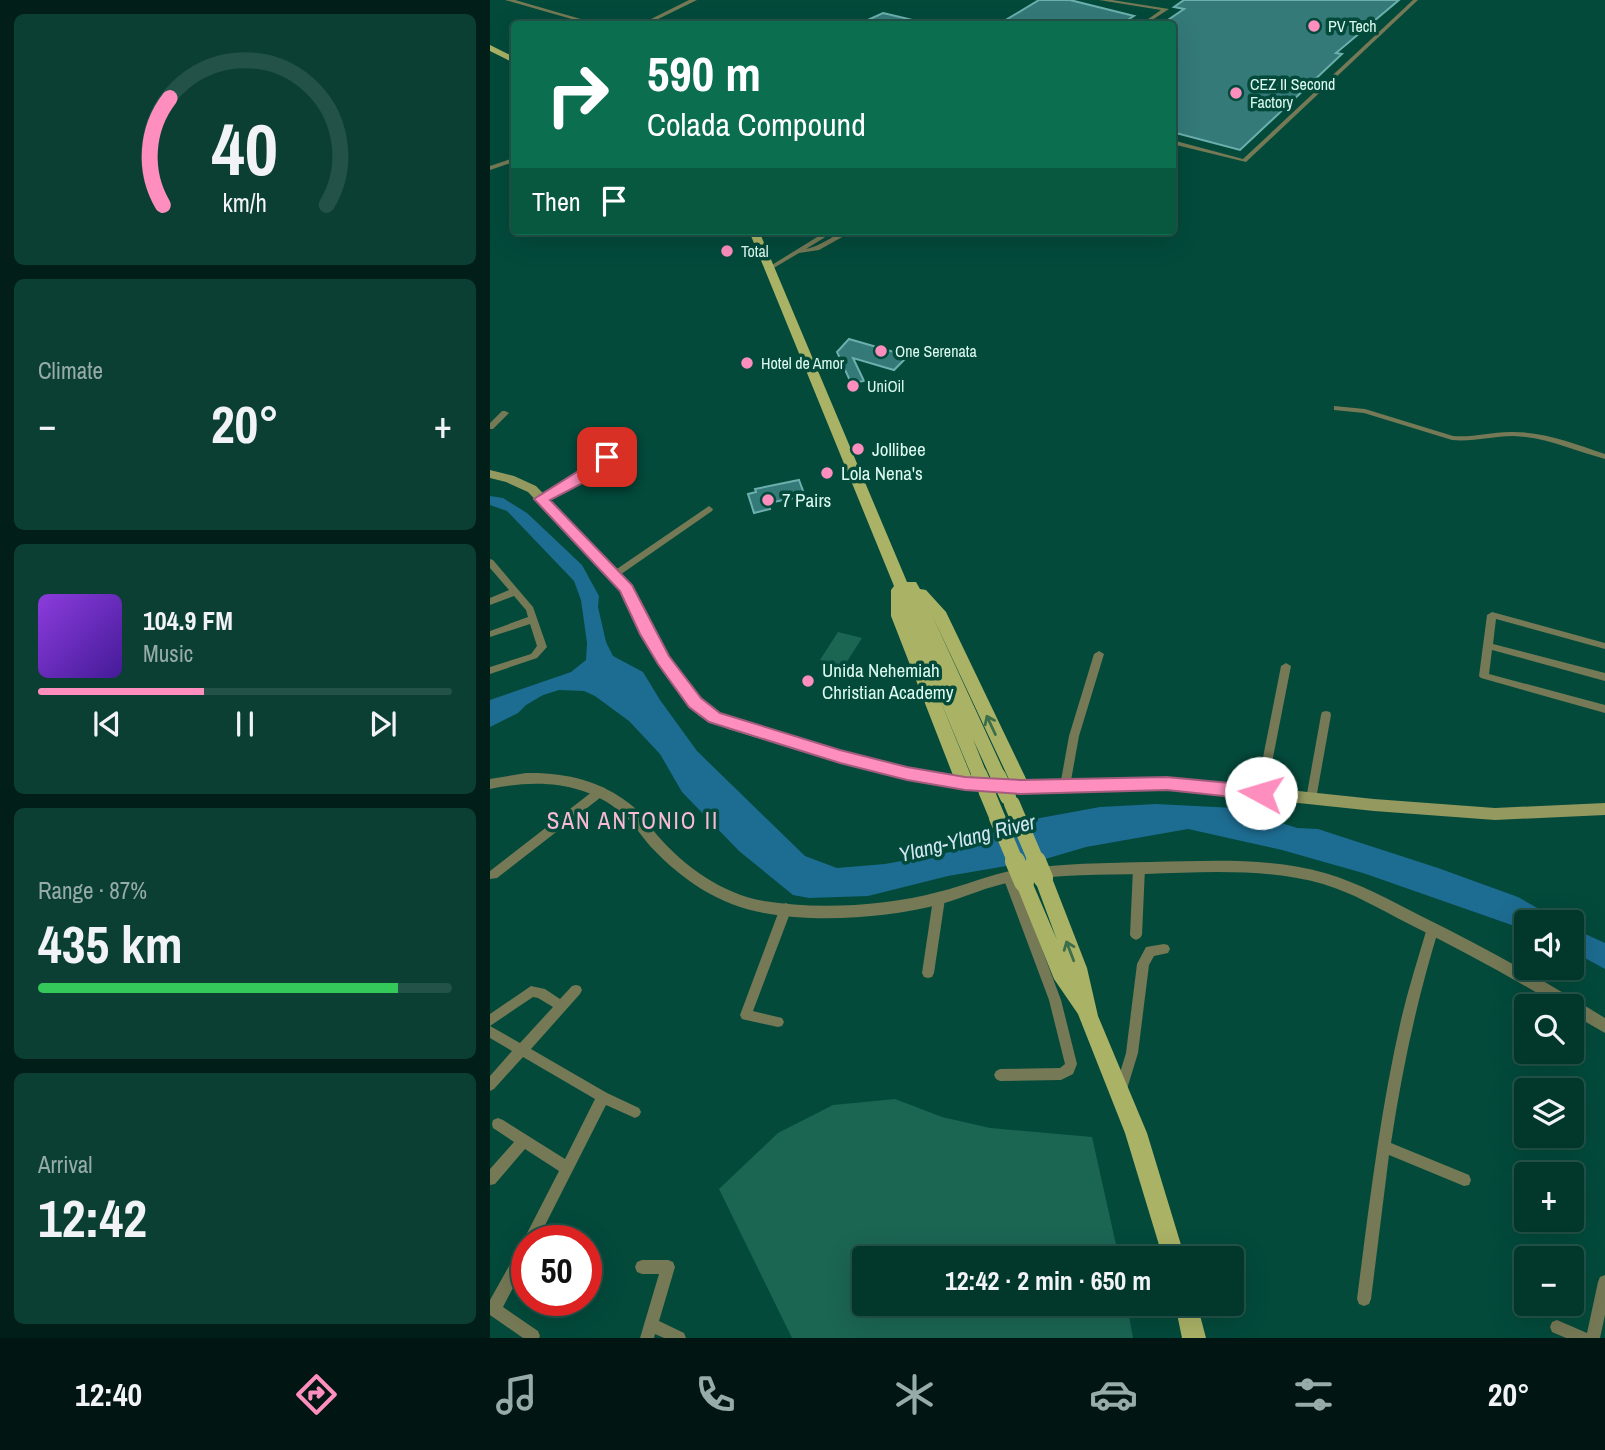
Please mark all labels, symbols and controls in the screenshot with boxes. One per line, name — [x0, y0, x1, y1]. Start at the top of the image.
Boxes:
place label: PV Tech — [1328, 15, 1377, 37]
marker: PV Tech — [1306, 18, 1322, 34]
text: 590 m — [647, 40, 761, 106]
icon: right — [532, 49, 623, 140]
place label: CEZ II Second Factory — [1250, 73, 1335, 113]
marker: CEZ II Second Factory — [1228, 85, 1244, 101]
text: 40 — [212, 101, 278, 199]
text: Colada Compound — [647, 103, 866, 146]
icon: arrive — [595, 182, 633, 220]
text: Then — [532, 184, 581, 219]
text: km/h — [223, 186, 267, 220]
place label: Total — [741, 240, 769, 262]
marker: Total — [719, 243, 735, 259]
place label: One Serenata — [895, 340, 977, 362]
marker: One Serenata — [873, 343, 889, 359]
place label: Hotel de Amor — [761, 352, 845, 374]
text: Climate — [38, 355, 103, 386]
marker: Hotel de Amor — [739, 355, 755, 371]
place label: UniOil — [867, 375, 904, 397]
marker: UniOil — [845, 378, 861, 394]
text: 20° — [211, 389, 279, 459]
text: − — [38, 399, 56, 450]
text: + — [434, 399, 452, 450]
pin — [577, 427, 637, 487]
place label: Jollibee — [872, 436, 926, 462]
icon: arrive — [588, 438, 626, 476]
marker: Jollibee — [850, 441, 866, 457]
place label: Lola Nena's — [841, 460, 923, 486]
marker: Lola Nena's — [819, 465, 835, 481]
place label: 7 Pairs — [782, 487, 832, 513]
marker: 7 Pairs — [760, 492, 776, 508]
text: 104.9 FM — [143, 603, 233, 638]
text: Music — [143, 638, 193, 669]
place label: Unida Nehemiah Christian Academy — [822, 657, 954, 705]
marker: Unida Nehemiah Christian Academy — [800, 673, 816, 689]
icon: previous — [88, 705, 126, 743]
icon: pause — [226, 705, 264, 743]
icon: next — [364, 705, 402, 743]
one-way arrow — [984, 715, 998, 736]
position arrow — [1224, 756, 1298, 830]
district label: SAN ANTONIO II — [547, 805, 719, 836]
water label: Ylang-Ylang River — [896, 807, 1040, 869]
text: Range · 87% — [38, 875, 147, 906]
text: 435 km — [38, 909, 183, 979]
map controls — [1514, 910, 1584, 1316]
button: sound — [1514, 910, 1584, 980]
one-way arrow — [1063, 940, 1076, 962]
button: search — [1514, 994, 1584, 1064]
button: layers — [1514, 1078, 1584, 1148]
text: Arrival — [38, 1149, 93, 1180]
button: + — [1514, 1162, 1584, 1232]
text: 12:42 — [38, 1183, 147, 1253]
speed limit sign: 50 — [511, 1225, 602, 1316]
button: − — [1514, 1246, 1584, 1316]
text: 12:42 · 2 min · 650 m — [945, 1263, 1151, 1298]
icon: directions — [292, 1370, 341, 1419]
icon: music — [492, 1370, 541, 1419]
icon: phone — [691, 1370, 740, 1419]
icon: climate — [890, 1370, 939, 1419]
icon: car — [1089, 1370, 1138, 1419]
icon: filters — [1289, 1370, 1338, 1419]
text: 12:40 — [75, 1373, 142, 1416]
text: 20° — [1488, 1373, 1530, 1416]

